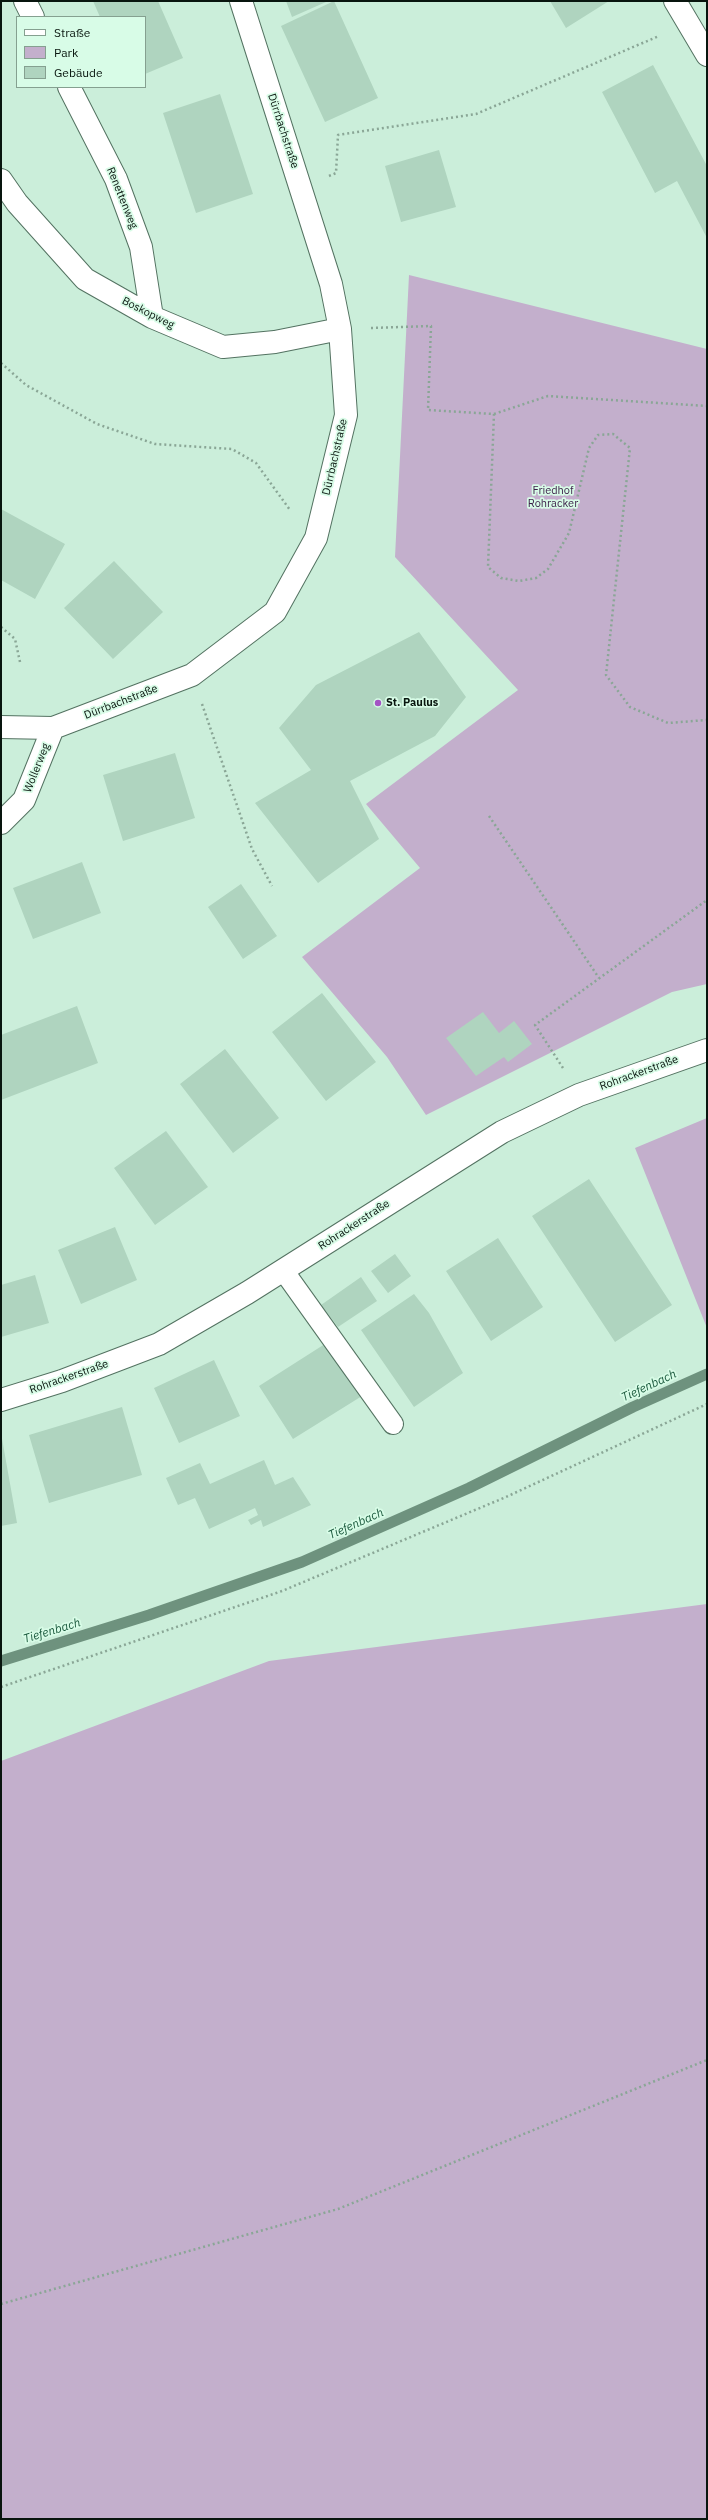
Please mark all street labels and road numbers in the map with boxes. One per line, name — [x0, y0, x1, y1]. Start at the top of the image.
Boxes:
street label: Dürrbachstraße — [265, 92, 301, 170]
street label: Renettenweg — [104, 165, 140, 231]
street label: Boskopweg — [120, 294, 176, 332]
street label: Dürrbachstraße — [320, 418, 350, 496]
street label: Dürrbachstraße — [82, 682, 160, 722]
street label: Wollerweg — [21, 741, 53, 795]
street label: Rohrackerstraße — [598, 1053, 680, 1093]
street label: Rohrackerstraße — [316, 1197, 392, 1253]
street label: Rohrackerstraße — [28, 1357, 110, 1397]

